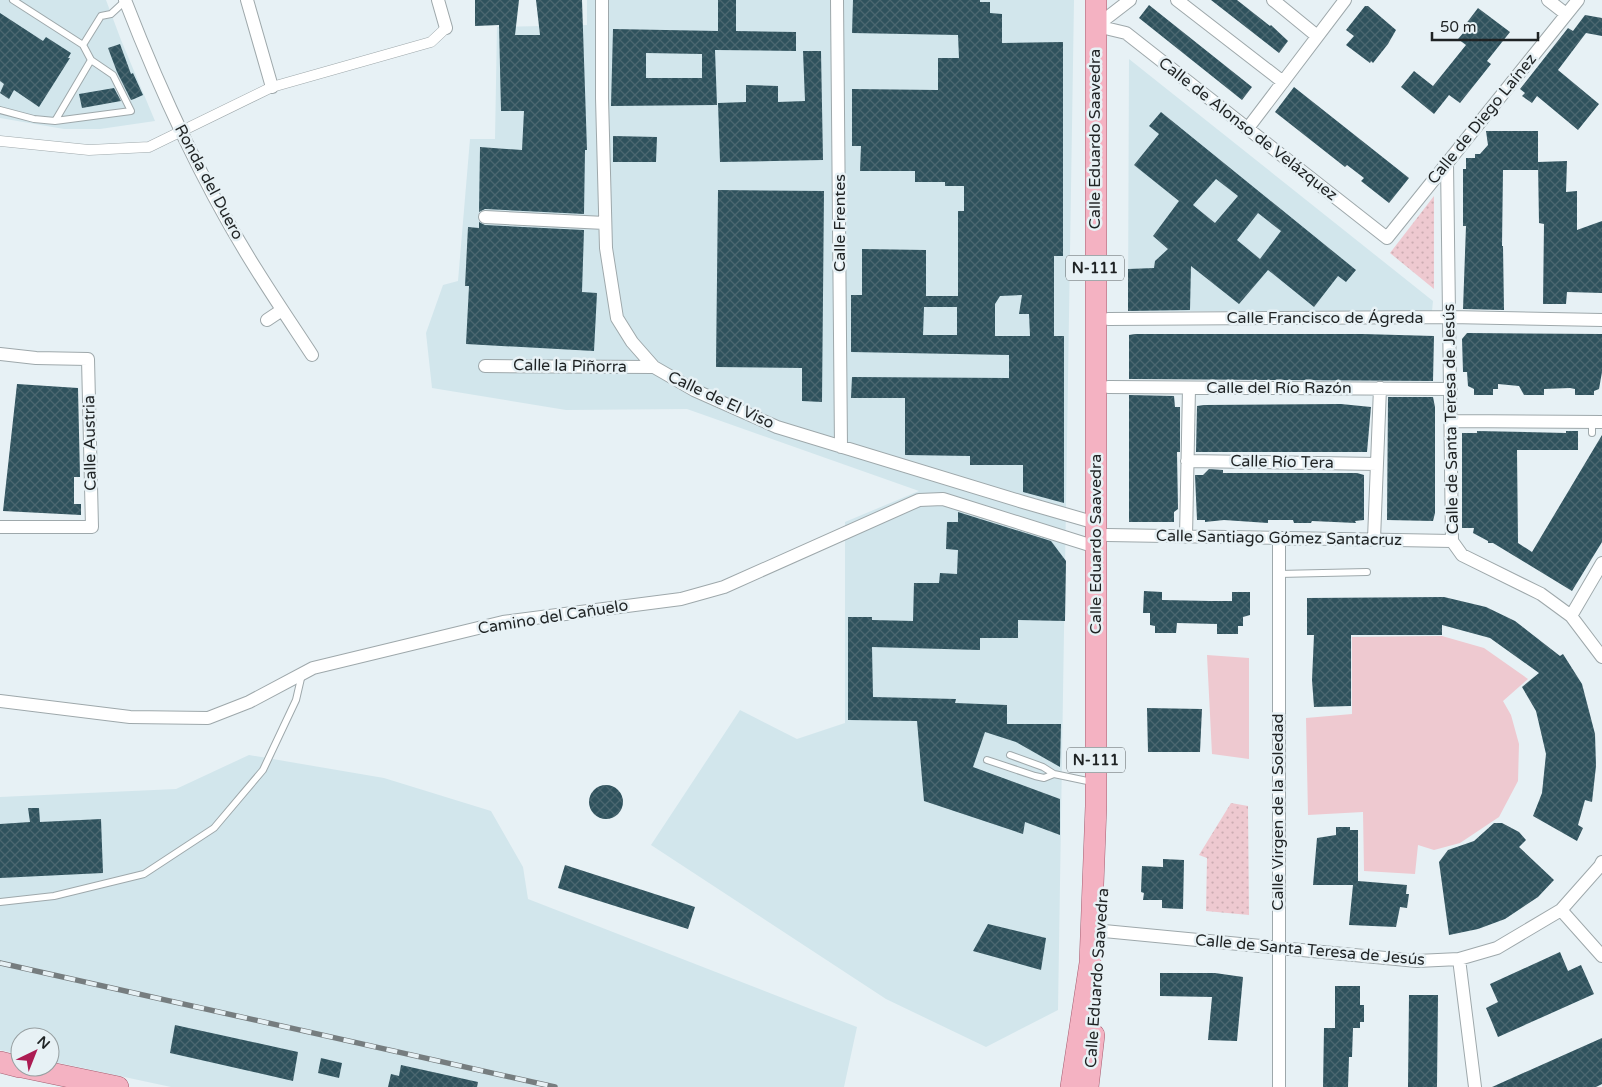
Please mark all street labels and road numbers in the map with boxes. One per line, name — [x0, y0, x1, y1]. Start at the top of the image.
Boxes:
street label: Calle Eduardo Saavedra — [1085, 49, 1105, 229]
street label: Calle de Diego Laínez — [1423, 50, 1541, 188]
street label: Calle de Alonso de Velázquez — [1154, 53, 1342, 205]
street label: Ronda del Duero — [170, 121, 248, 243]
street label: Calle Frentes — [830, 174, 850, 272]
road number: N-111 — [1066, 256, 1124, 280]
street label: Calle de Santa Teresa de Jesús — [1439, 303, 1463, 535]
street label: Calle Francisco de Ágreda — [1226, 308, 1424, 328]
street label: Calle la Piñorra — [513, 355, 627, 377]
street label: Calle de El Viso — [665, 367, 777, 433]
street label: Calle del Río Razón — [1206, 378, 1352, 398]
street label: Calle Austria — [79, 395, 101, 491]
street label: Calle Río Tera — [1230, 451, 1334, 473]
street label: Calle Eduardo Saavedra — [1086, 454, 1106, 634]
street label: Calle Santiago Gómez Santacruz — [1156, 526, 1402, 550]
street label: Camino del Cañuelo — [476, 595, 630, 639]
street label: Calle Virgen de la Soledad — [1268, 713, 1288, 911]
road number: N-111 — [1067, 748, 1125, 772]
street label: Calle Eduardo Saavedra — [1081, 887, 1113, 1069]
street label: Calle de Santa Teresa de Jesús — [1194, 930, 1426, 970]

